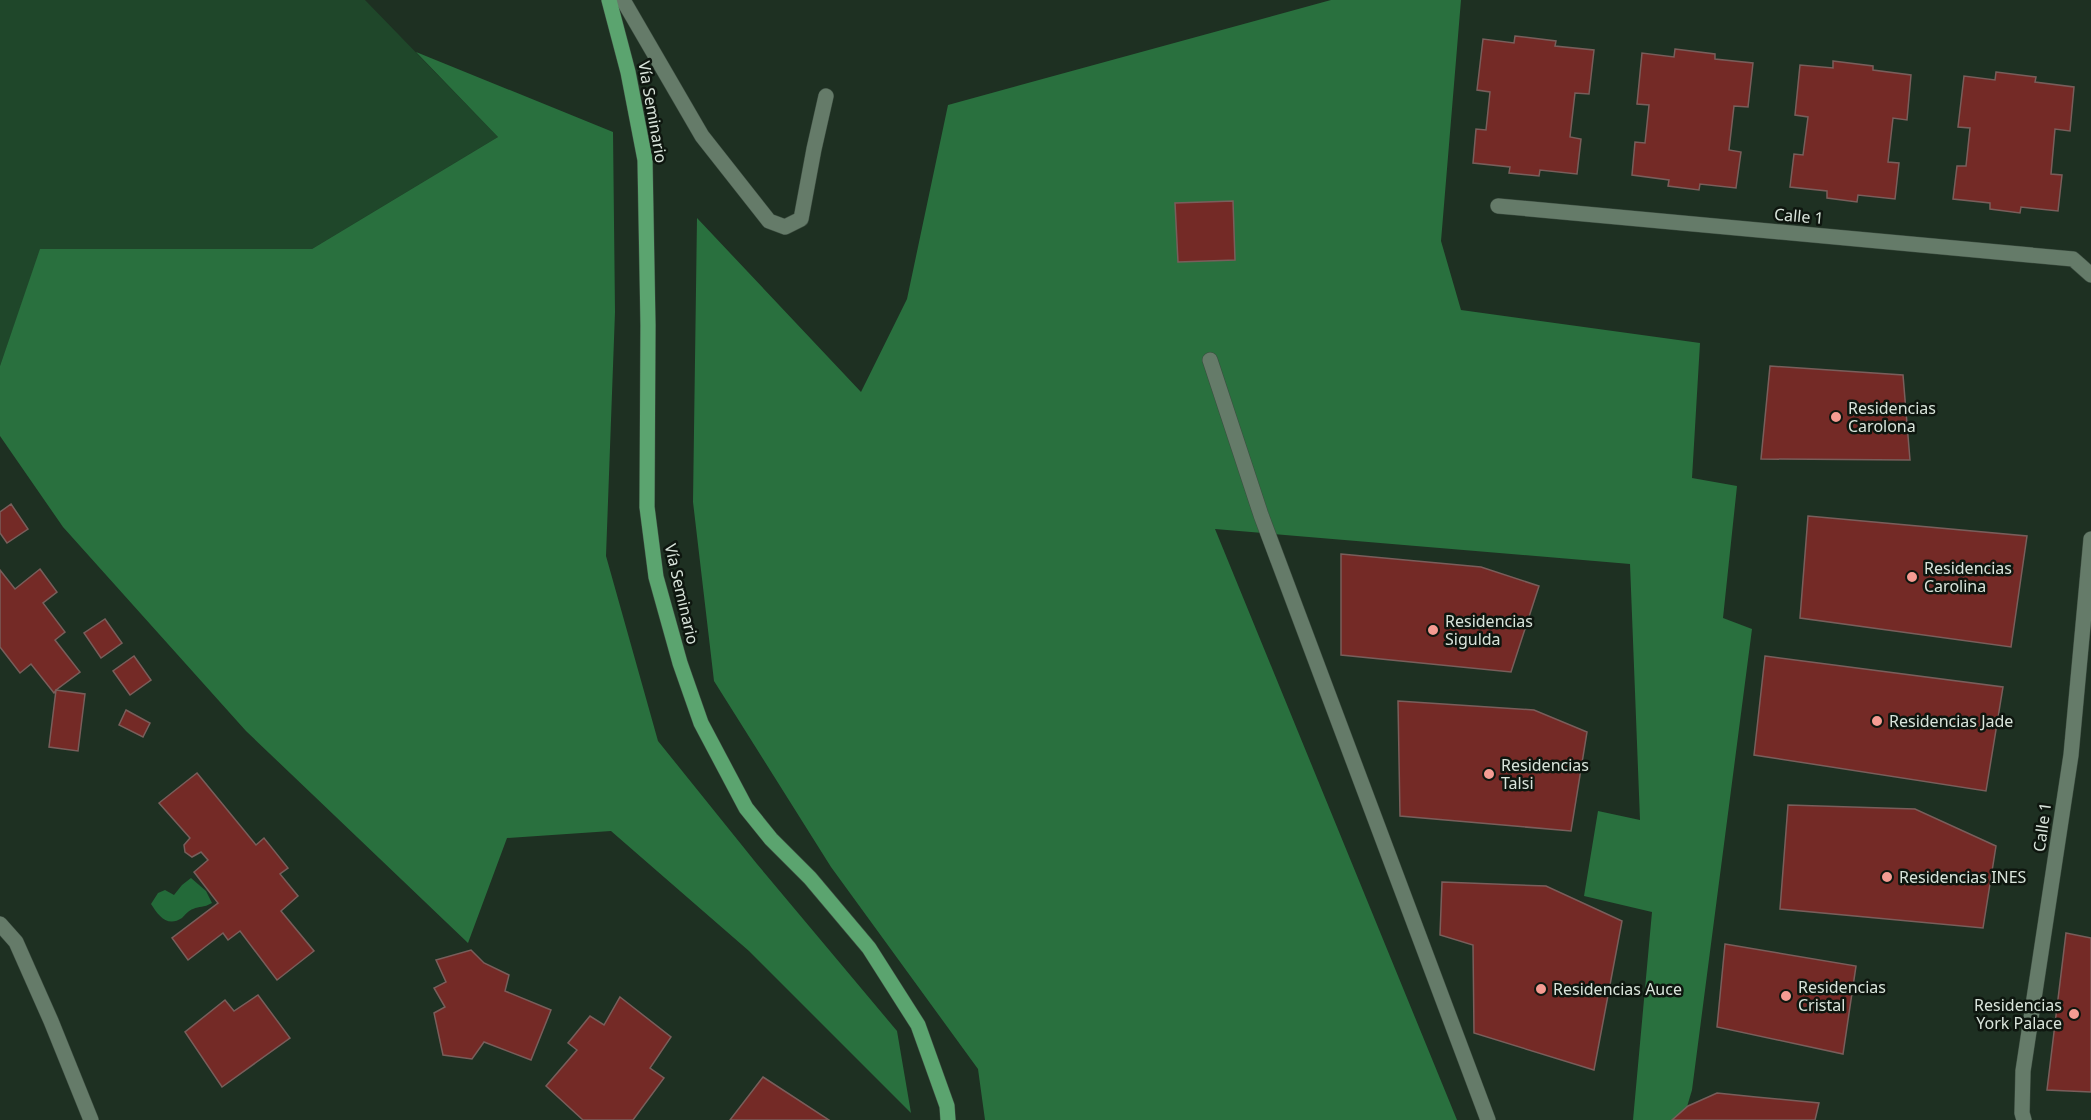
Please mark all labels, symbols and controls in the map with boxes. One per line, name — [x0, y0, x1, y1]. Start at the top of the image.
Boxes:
street label: Vía Seminario — [633, 59, 673, 165]
street label: Calle 1 — [1773, 203, 1825, 229]
place label: Residencias Carolona — [1848, 397, 1936, 437]
marker: Residencias Carolona — [1829, 410, 1843, 424]
street label: Vía Seminario — [660, 541, 704, 647]
place label: Residencias Carolina — [1924, 557, 2012, 597]
marker: Residencias Carolina — [1905, 570, 1919, 584]
place label: Residencias Sigulda — [1445, 610, 1533, 650]
marker: Residencias Sigulda — [1426, 623, 1440, 637]
place label: Residencias Jade — [1889, 710, 2013, 732]
marker: Residencias Jade — [1870, 714, 1884, 728]
place label: Residencias Talsi — [1501, 754, 1589, 794]
marker: Residencias Talsi — [1482, 767, 1496, 781]
street label: Calle 1 — [2028, 801, 2056, 853]
place label: Residencias INES — [1899, 866, 2027, 888]
marker: Residencias INES — [1880, 870, 1894, 884]
place label: Residencias Cristal — [1798, 976, 1886, 1016]
place label: Residencias Auce — [1553, 978, 1682, 1000]
marker: Residencias Auce — [1534, 982, 1548, 996]
marker: Residencias Cristal — [1779, 989, 1793, 1003]
place label: Residencias York Palace — [1974, 994, 2062, 1034]
marker: Residencias York Palace — [2067, 1007, 2081, 1021]

